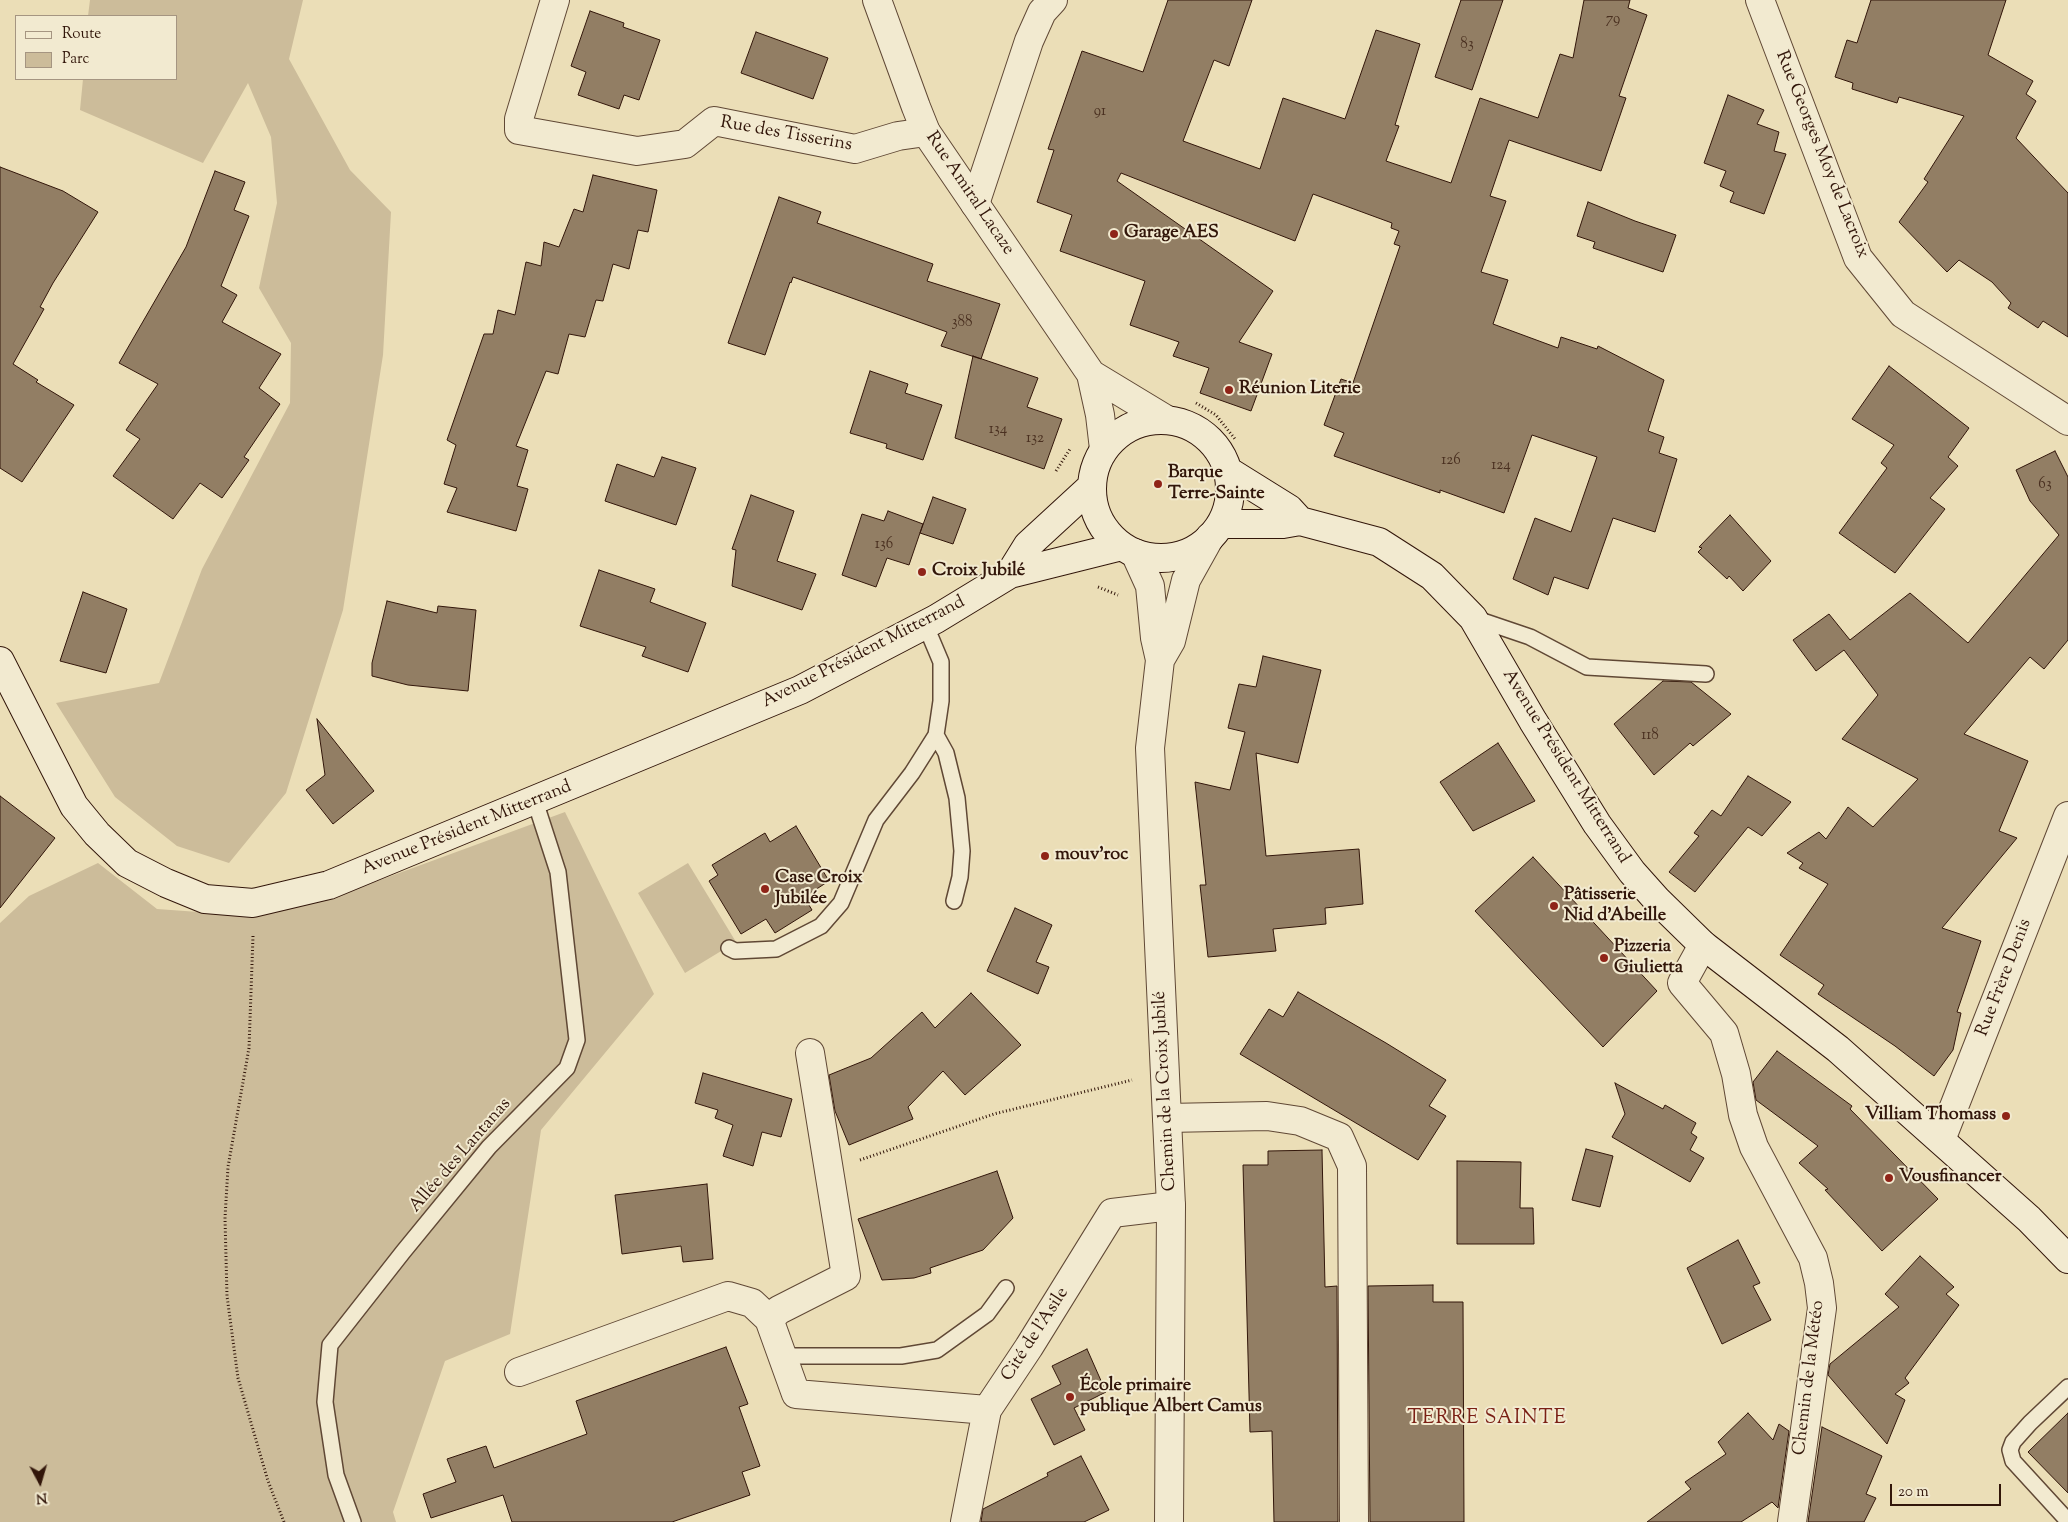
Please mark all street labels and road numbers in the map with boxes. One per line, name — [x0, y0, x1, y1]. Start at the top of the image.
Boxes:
street label: Rue Georges Moy de Lacroix — [1769, 48, 1873, 262]
street label: Rue des Tisserins — [719, 113, 853, 157]
street label: Rue Amiral Lacaze — [920, 128, 1018, 260]
street label: Avenue Président Mitterrand — [759, 592, 969, 714]
street label: Avenue Président Mitterrand — [1496, 666, 1634, 868]
street label: Avenue Président Mitterrand — [359, 777, 575, 881]
street label: Rue Frère Denis — [1973, 916, 2037, 1040]
street label: Chemin de la Croix Jubilé — [1150, 990, 1182, 1192]
street label: Allée des Lantanas — [405, 1094, 517, 1218]
street label: Cité de l'Asile — [998, 1284, 1074, 1386]
street label: Chemin de la Météo — [1790, 1299, 1830, 1457]

